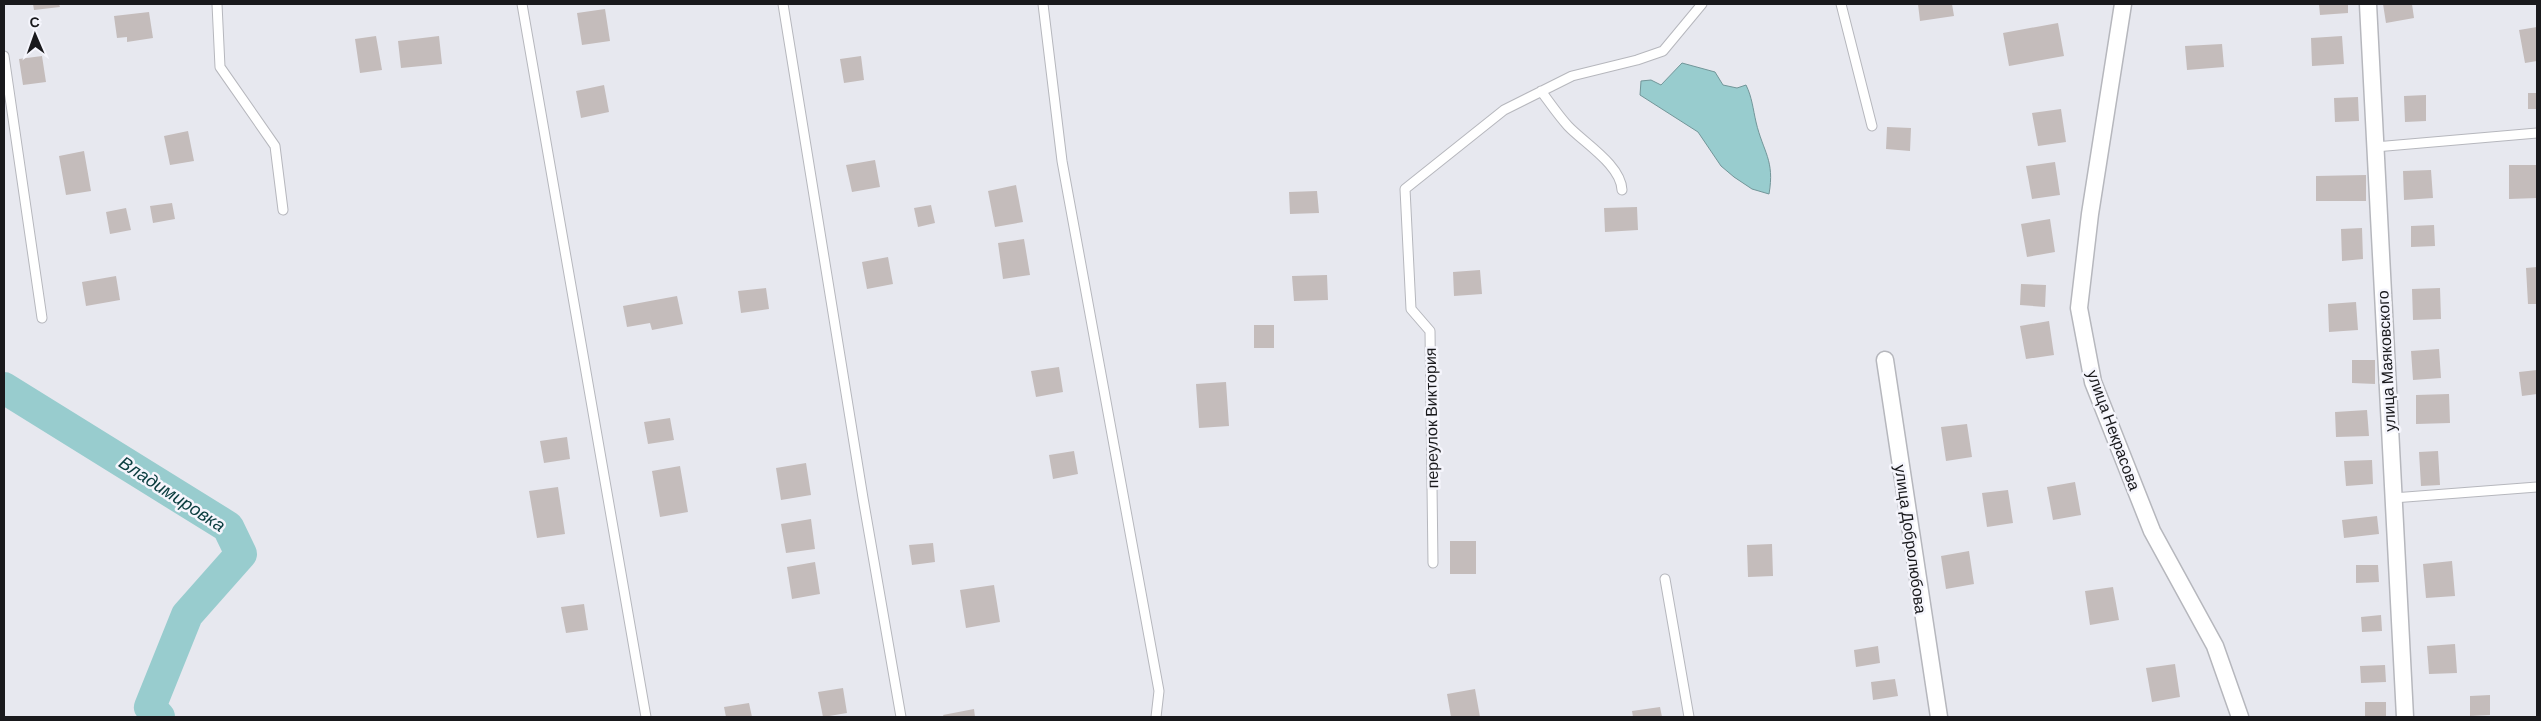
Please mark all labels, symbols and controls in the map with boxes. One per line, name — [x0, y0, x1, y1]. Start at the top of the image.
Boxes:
north arrow — [10, 10, 60, 60]
text: С — [29, 13, 40, 30]
street label: улица Маяковского — [2372, 290, 2399, 432]
street label: переулок Виктория — [1420, 347, 1441, 489]
street label: улица Некрасова — [2084, 367, 2145, 493]
water label: Владимировка — [115, 451, 230, 536]
street label: улица Добролюбова — [1892, 463, 1931, 615]

